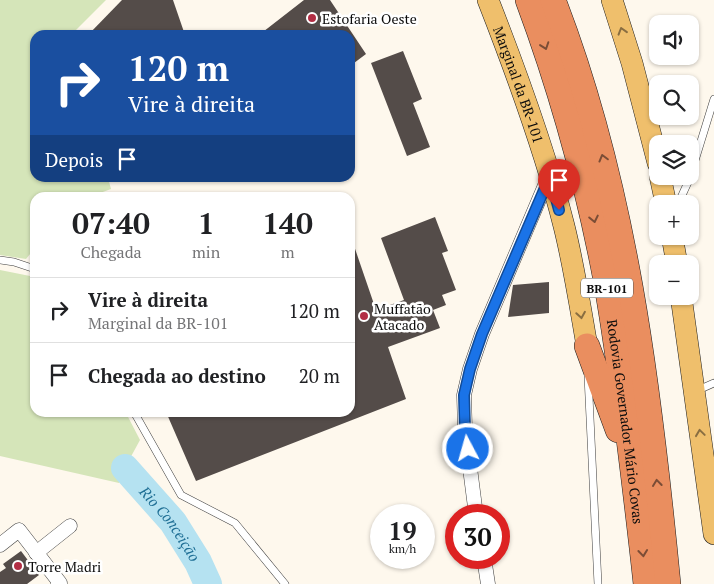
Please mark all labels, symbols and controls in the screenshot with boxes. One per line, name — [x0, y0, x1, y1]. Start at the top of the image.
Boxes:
place label: Estofaria Oeste — [322, 9, 417, 28]
marker: Estofaria Oeste — [306, 12, 318, 24]
map controls — [649, 15, 699, 305]
button: sound — [649, 15, 699, 65]
street label: Marginal da BR-101 — [489, 23, 549, 145]
one-way arrow — [618, 28, 628, 36]
one-way arrow — [539, 41, 549, 49]
text: 120 m — [128, 45, 229, 91]
icon: right — [45, 50, 110, 115]
button: search — [649, 75, 699, 125]
text: Vire à direita — [128, 89, 255, 118]
button: layers — [649, 135, 699, 185]
icon: arrive — [113, 145, 141, 173]
text: Depois — [45, 147, 103, 172]
one-way arrow — [598, 155, 608, 163]
pin — [538, 159, 580, 210]
icon: arrive — [545, 166, 573, 194]
button: + — [649, 195, 699, 245]
text: 07:40 — [72, 203, 150, 243]
text: 1 — [198, 203, 215, 243]
text: 140 — [262, 203, 313, 243]
one-way arrow — [588, 214, 598, 223]
text: Chegada — [80, 241, 142, 263]
text: min — [192, 241, 220, 263]
text: m — [281, 241, 294, 263]
button: − — [649, 255, 699, 305]
road number: BR-101 — [581, 278, 633, 298]
text: Vire à direita — [88, 287, 208, 312]
icon: right — [45, 296, 73, 324]
text: 120 m — [289, 298, 340, 323]
place label: Muffatão Atacado — [374, 299, 431, 334]
marker: Muffatão Atacado — [358, 310, 370, 322]
one-way arrow — [576, 310, 586, 319]
text: Marginal da BR-101 — [88, 312, 228, 334]
street label: Rodovia Governador Mário Covas — [603, 318, 649, 525]
icon: arrive — [45, 361, 73, 389]
text: Chegada ao destino — [88, 363, 266, 388]
text: 20 m — [299, 363, 340, 388]
position arrow — [441, 422, 493, 474]
one-way arrow — [695, 429, 706, 437]
one-way arrow — [652, 479, 663, 487]
water label: Rio Conceição — [135, 481, 205, 565]
speed limit sign: 30 — [445, 504, 510, 569]
text: 19 — [388, 514, 417, 547]
text: km/h — [389, 541, 416, 556]
one-way arrow — [637, 549, 648, 557]
place label: Torre Madri — [28, 557, 101, 576]
marker: Torre Madri — [12, 560, 24, 572]

